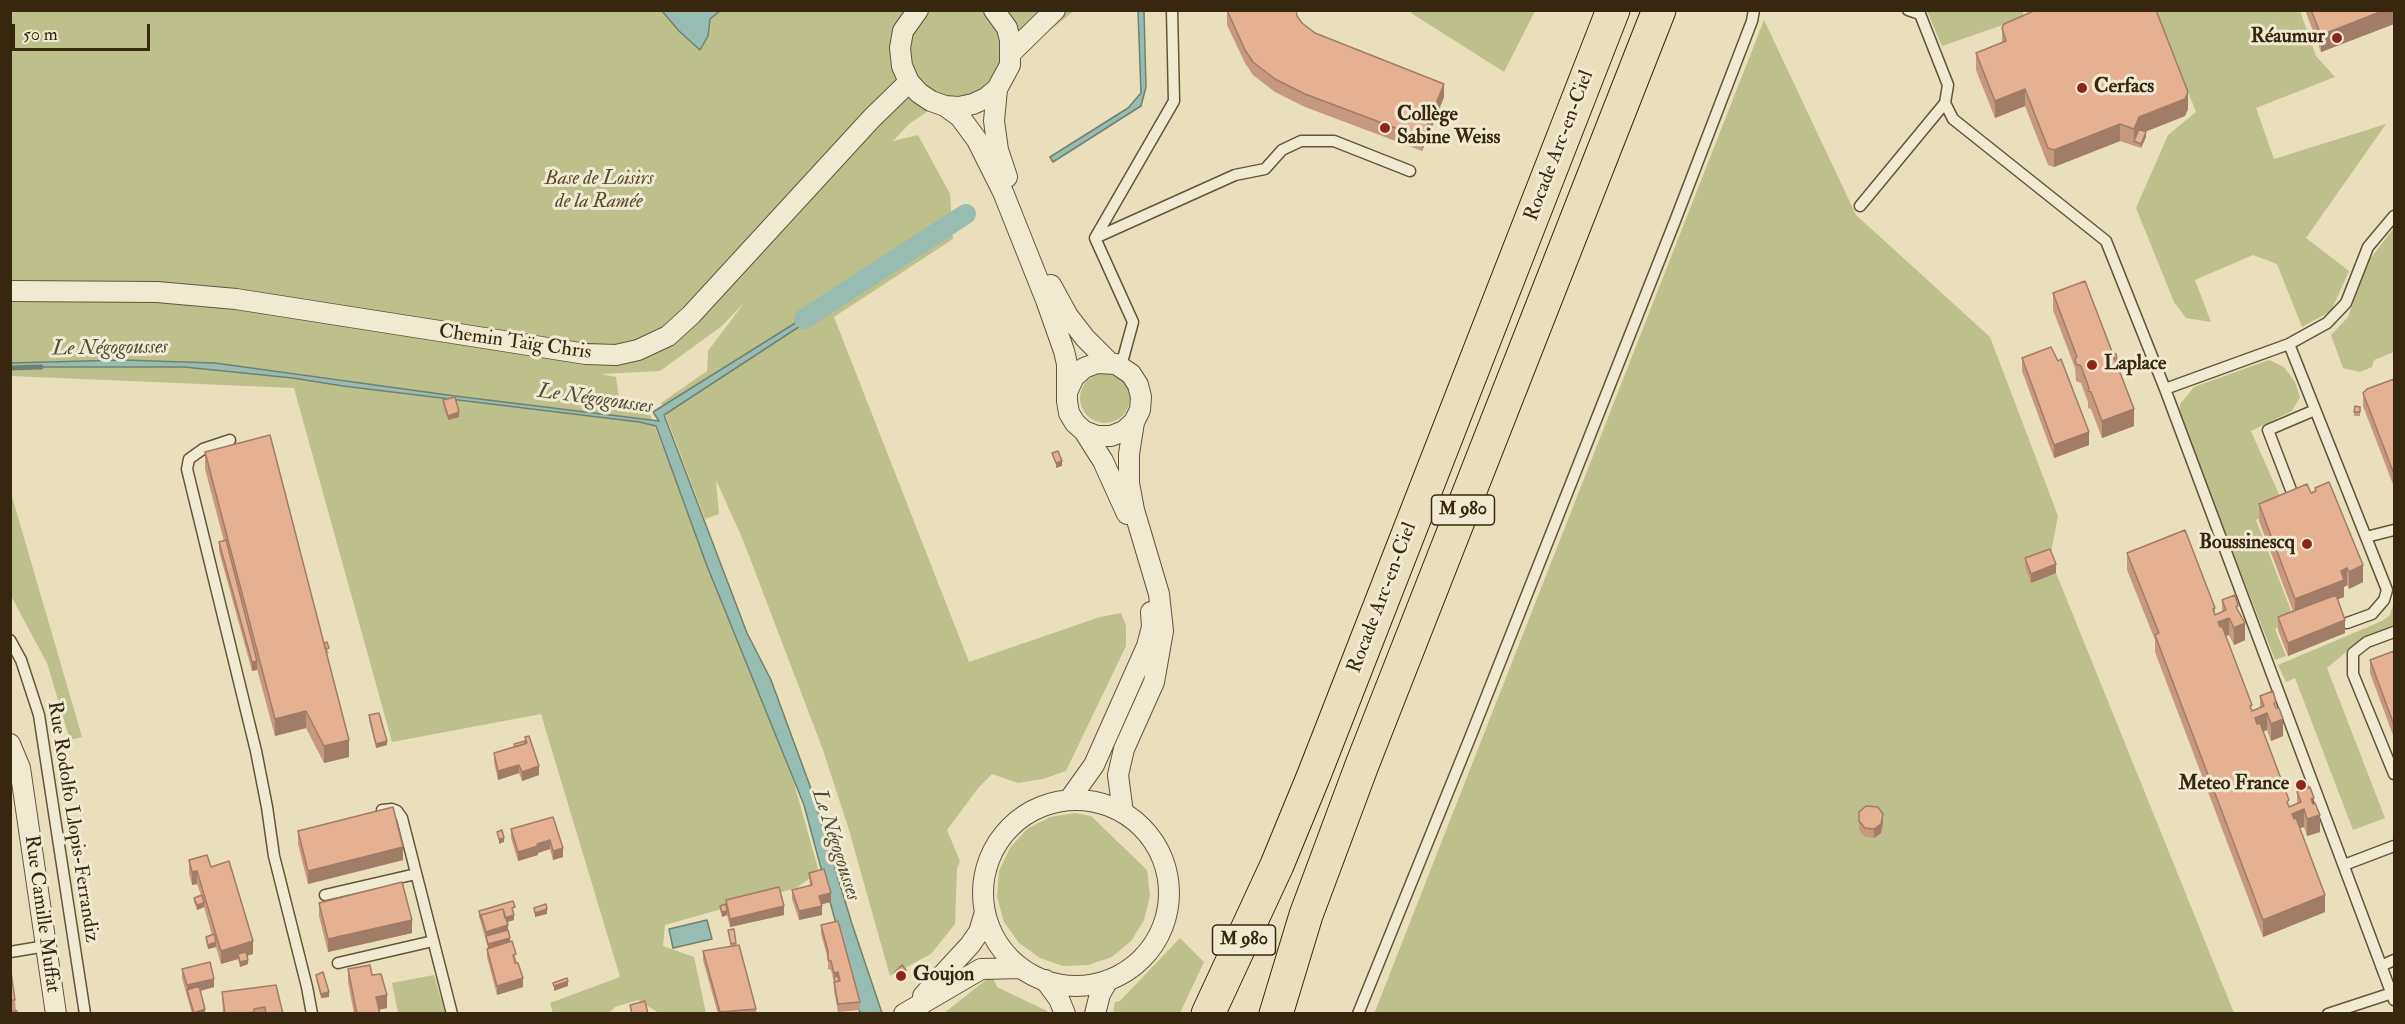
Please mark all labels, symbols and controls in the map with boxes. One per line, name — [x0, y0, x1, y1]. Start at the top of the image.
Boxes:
scale bar — [15, 12, 153, 50]
text: 50 m — [23, 23, 58, 46]
place label: Réaumur — [2251, 26, 2325, 50]
marker: Réaumur — [2330, 31, 2344, 45]
street label: Rocade Arc-en-Ciel — [1520, 67, 1600, 225]
place label: Cerfacs — [2094, 76, 2154, 100]
marker: Cerfacs — [2075, 81, 2089, 95]
place label: Collège Sabine Weiss — [1397, 104, 1500, 151]
marker: Collège Sabine Weiss — [1378, 121, 1392, 135]
park label: Base de Loisirs de la Ramée — [544, 168, 654, 215]
street label: Chemin Taïg Chris — [437, 320, 593, 366]
water label: Le Négogousses — [52, 335, 168, 363]
place label: Laplace — [2104, 353, 2166, 377]
marker: Laplace — [2085, 358, 2099, 372]
water label: Le Négogousses — [536, 379, 654, 421]
road number: M 980 — [1432, 495, 1494, 525]
street label: Rocade Arc-en-Ciel — [1343, 519, 1423, 677]
place label: Boussinescq — [2199, 532, 2295, 556]
marker: Boussinescq — [2300, 537, 2314, 551]
street label: Rue Rodolfo Llopis-Ferrandiz — [41, 700, 103, 944]
place label: Meteo France — [2179, 773, 2289, 797]
marker: Meteo France — [2294, 778, 2308, 792]
water label: Le Négogousses — [805, 786, 865, 904]
street label: Rue Camille Muffat — [18, 834, 64, 994]
road number: M 980 — [1212, 925, 1276, 955]
place label: Goujon — [913, 964, 974, 988]
marker: Goujon — [894, 969, 908, 983]

